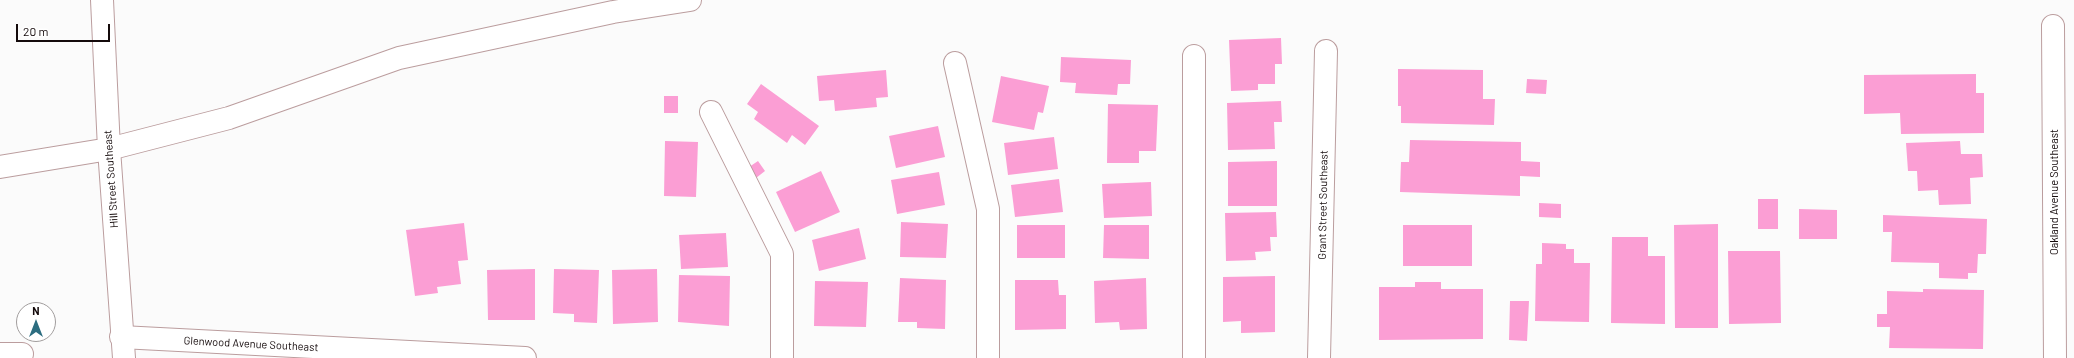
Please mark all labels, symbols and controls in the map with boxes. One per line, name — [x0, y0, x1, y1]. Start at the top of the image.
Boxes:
scale bar — [18, 16, 112, 42]
text: 20 m — [23, 24, 49, 38]
street label: Hill Street Southeast — [101, 129, 121, 229]
street label: Oakland Avenue Southeast — [2047, 129, 2061, 255]
street label: Grant Street Southeast — [1315, 150, 1331, 260]
north arrow — [16, 302, 56, 342]
text: N — [32, 304, 40, 317]
street label: Glenwood Avenue Southeast — [183, 334, 319, 354]

